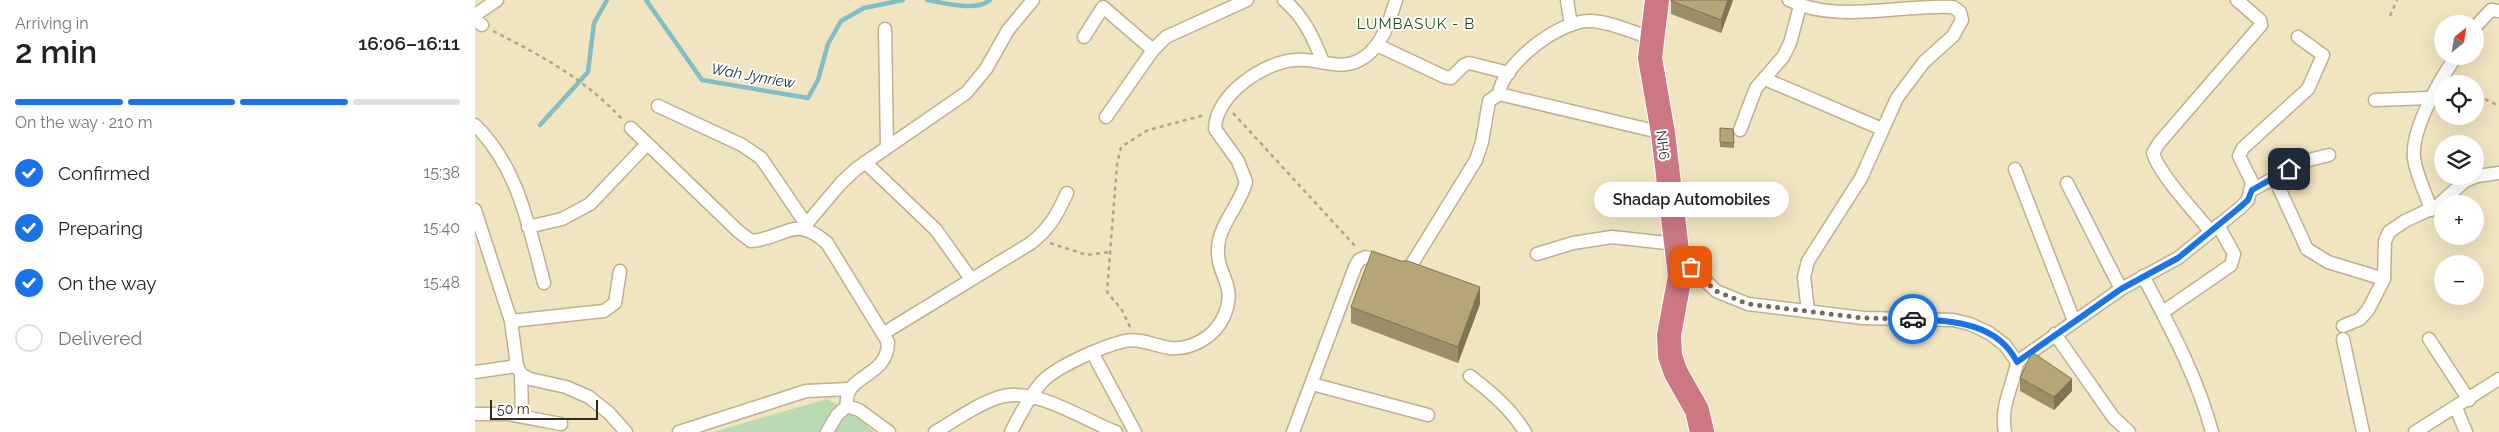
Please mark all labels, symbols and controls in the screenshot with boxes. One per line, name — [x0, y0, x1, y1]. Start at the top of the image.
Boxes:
text: Arriving in — [15, 14, 89, 33]
district label: LUMBASUK - B — [1357, 15, 1475, 33]
north arrow — [2434, 15, 2484, 65]
map controls — [2434, 15, 2484, 305]
text: 16:06–16:11 — [358, 32, 460, 54]
text: 2 min — [15, 33, 97, 70]
water label: Wah Jynriew — [710, 60, 797, 92]
button: locate — [2434, 75, 2484, 125]
text: On the way · 210 m — [15, 113, 153, 132]
street label: NH6 — [1653, 129, 1673, 161]
button: layers — [2434, 135, 2484, 185]
pin — [2268, 148, 2310, 190]
icon: home — [2275, 155, 2303, 183]
icon: check — [15, 159, 43, 187]
text: Confirmed — [58, 162, 150, 184]
text: 15:38 — [423, 163, 460, 182]
callout: Shadap Automobiles — [1593, 182, 1789, 217]
text: Shadap Automobiles — [1613, 190, 1770, 209]
button: + — [2434, 195, 2484, 245]
icon: check — [15, 214, 43, 242]
text: Preparing — [58, 217, 143, 239]
text: 15:40 — [423, 218, 460, 237]
pin — [1670, 246, 1712, 288]
icon: bag — [1677, 253, 1705, 281]
button: − — [2434, 255, 2484, 305]
icon: check — [15, 269, 43, 297]
text: On the way — [58, 272, 157, 294]
text: 15:48 — [423, 273, 460, 292]
courier — [1888, 294, 1938, 344]
icon: car — [1899, 305, 1927, 333]
text: Delivered — [58, 327, 142, 349]
scale bar — [490, 397, 597, 420]
text: 50 m — [497, 401, 530, 417]

